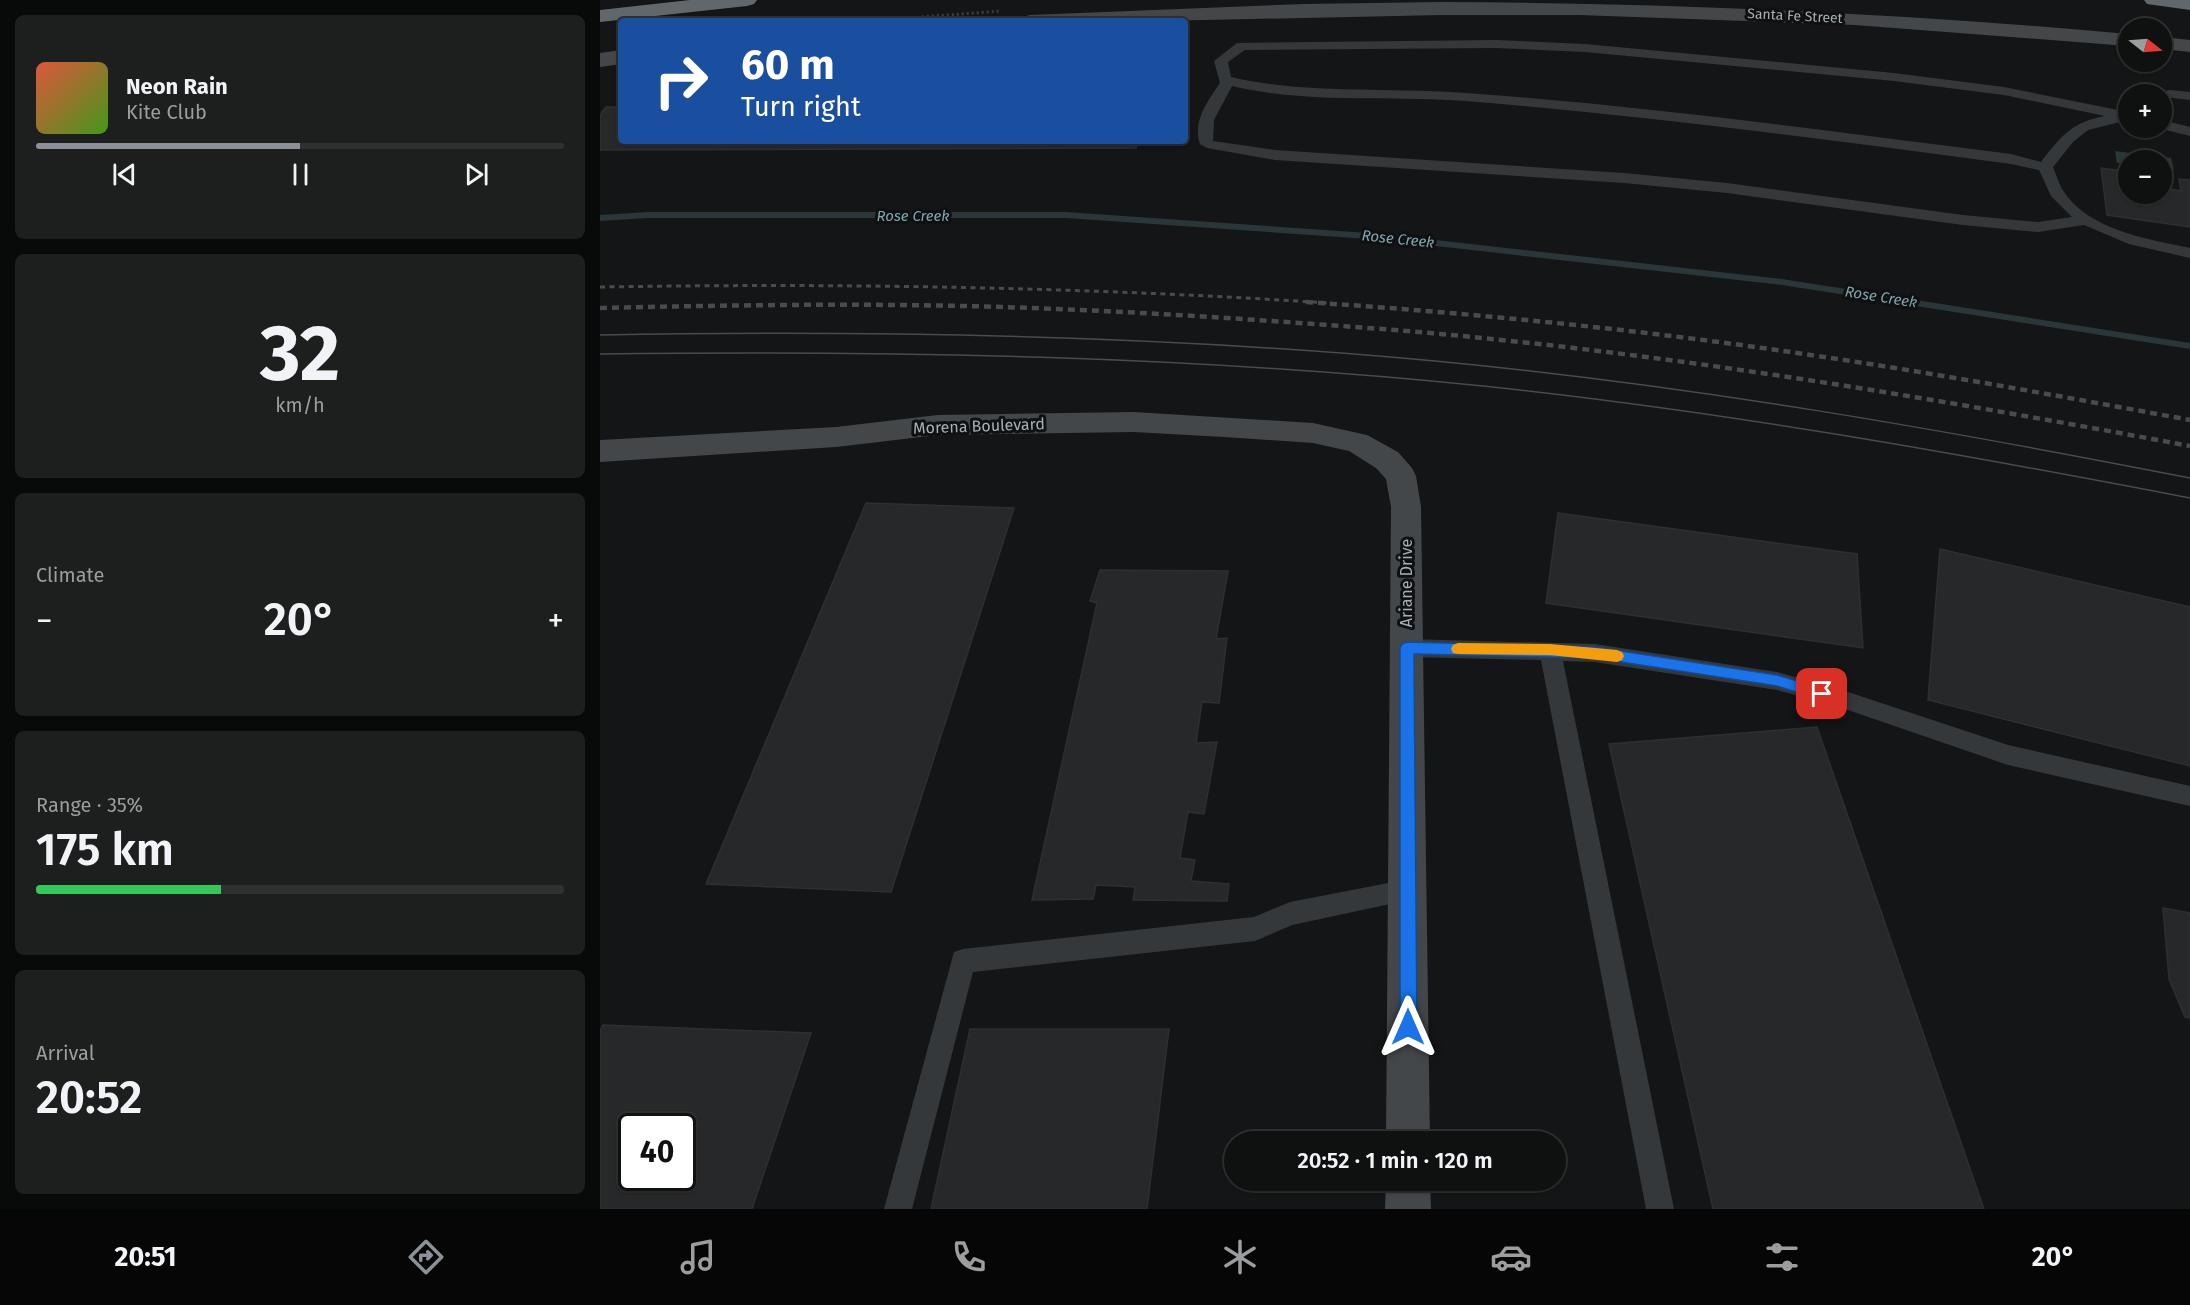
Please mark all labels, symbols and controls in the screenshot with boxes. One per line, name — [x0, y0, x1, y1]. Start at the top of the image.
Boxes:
street label: Santa Fe Street — [1747, 5, 1844, 27]
north arrow — [2118, 18, 2172, 72]
map controls — [2118, 18, 2172, 204]
text: 60 m — [741, 40, 835, 90]
icon: right — [642, 42, 720, 120]
text: Neon Rain — [126, 73, 228, 100]
button: + — [2118, 84, 2172, 138]
text: Turn right — [741, 91, 861, 123]
text: Kite Club — [126, 100, 207, 124]
button: − — [2118, 150, 2172, 204]
icon: previous — [108, 158, 141, 191]
icon: pause — [284, 158, 317, 191]
icon: next — [460, 158, 493, 191]
water label: Rose Creek — [877, 207, 949, 225]
water label: Rose Creek — [1361, 226, 1435, 252]
water label: Rose Creek — [1844, 282, 1918, 312]
text: 32 — [260, 307, 340, 401]
text: km/h — [275, 393, 325, 417]
street label: Morena Boulevard — [913, 414, 1045, 438]
street label: Ariane Drive — [1397, 539, 1416, 627]
text: Climate — [36, 563, 104, 587]
text: 20° — [264, 593, 336, 647]
text: − — [36, 601, 53, 641]
text: + — [548, 601, 564, 641]
pin — [1796, 668, 1847, 719]
icon: arrive — [1805, 677, 1838, 710]
text: Range · 35% — [36, 793, 143, 817]
text: 175 km — [36, 823, 174, 877]
position arrow — [1376, 995, 1440, 1059]
text: Arrival — [36, 1041, 95, 1065]
text: 20:52 — [36, 1071, 142, 1125]
speed limit sign: 40 — [618, 1113, 696, 1191]
text: 20:52 · 1 min · 120 m — [1297, 1147, 1493, 1174]
icon: directions — [405, 1236, 447, 1278]
icon: music — [677, 1236, 719, 1278]
icon: phone — [948, 1236, 990, 1278]
icon: climate — [1219, 1236, 1261, 1278]
icon: car — [1490, 1236, 1532, 1278]
icon: filters — [1761, 1236, 1803, 1278]
text: 20:51 — [115, 1241, 176, 1273]
text: 20° — [2032, 1241, 2075, 1273]

